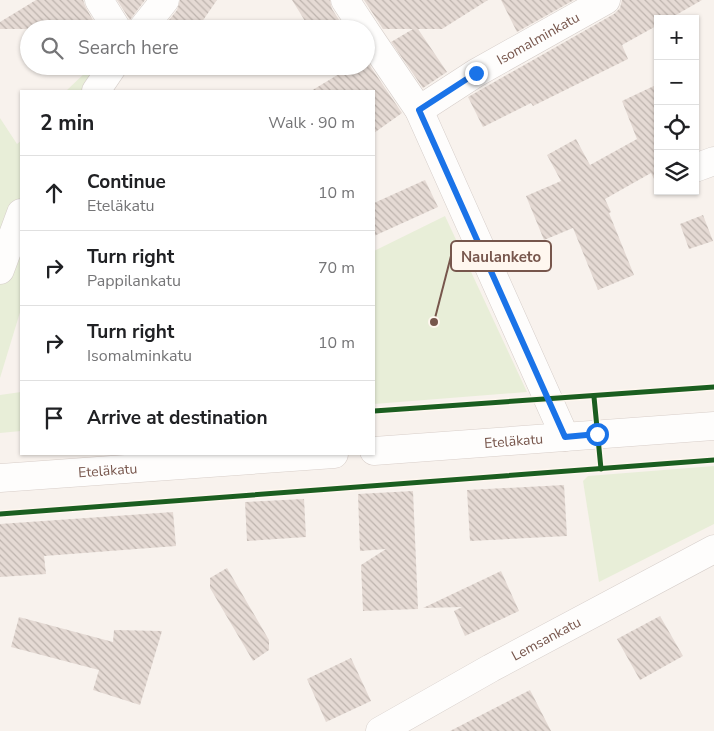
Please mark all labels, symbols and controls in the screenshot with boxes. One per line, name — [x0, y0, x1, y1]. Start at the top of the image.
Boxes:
street label: Isomalminkatu — [493, 7, 583, 69]
map controls — [654, 15, 699, 195]
button: + — [654, 15, 699, 60]
search box — [20, 20, 375, 75]
icon: search — [38, 34, 66, 62]
text: Search here — [78, 35, 179, 61]
button: − — [654, 60, 699, 105]
route end — [465, 62, 488, 85]
button: locate — [654, 105, 699, 150]
text: 2 min — [40, 109, 94, 137]
text: Walk · 90 m — [268, 112, 355, 134]
button: layers — [654, 150, 699, 195]
text: Continue — [87, 169, 166, 195]
icon: ahead — [40, 179, 68, 207]
text: 10 m — [318, 182, 355, 204]
text: Eteläkatu — [87, 195, 154, 217]
callout: Naulanketo — [451, 241, 551, 271]
text: Turn right — [87, 244, 174, 270]
text: Naulanketo — [461, 247, 541, 267]
icon: right — [40, 254, 68, 282]
text: 70 m — [318, 257, 355, 279]
text: Pappilankatu — [87, 270, 181, 292]
text: Turn right — [87, 319, 174, 345]
icon: right — [40, 329, 68, 357]
text: 10 m — [318, 332, 355, 354]
text: Isomalminkatu — [87, 345, 192, 367]
icon: arrive — [40, 404, 68, 432]
text: Arrive at destination — [87, 405, 268, 431]
route start — [586, 423, 609, 446]
street label: Eteläkatu — [483, 429, 544, 452]
street label: Eteläkatu — [78, 459, 138, 482]
street label: Lemsankatu — [508, 612, 584, 665]

